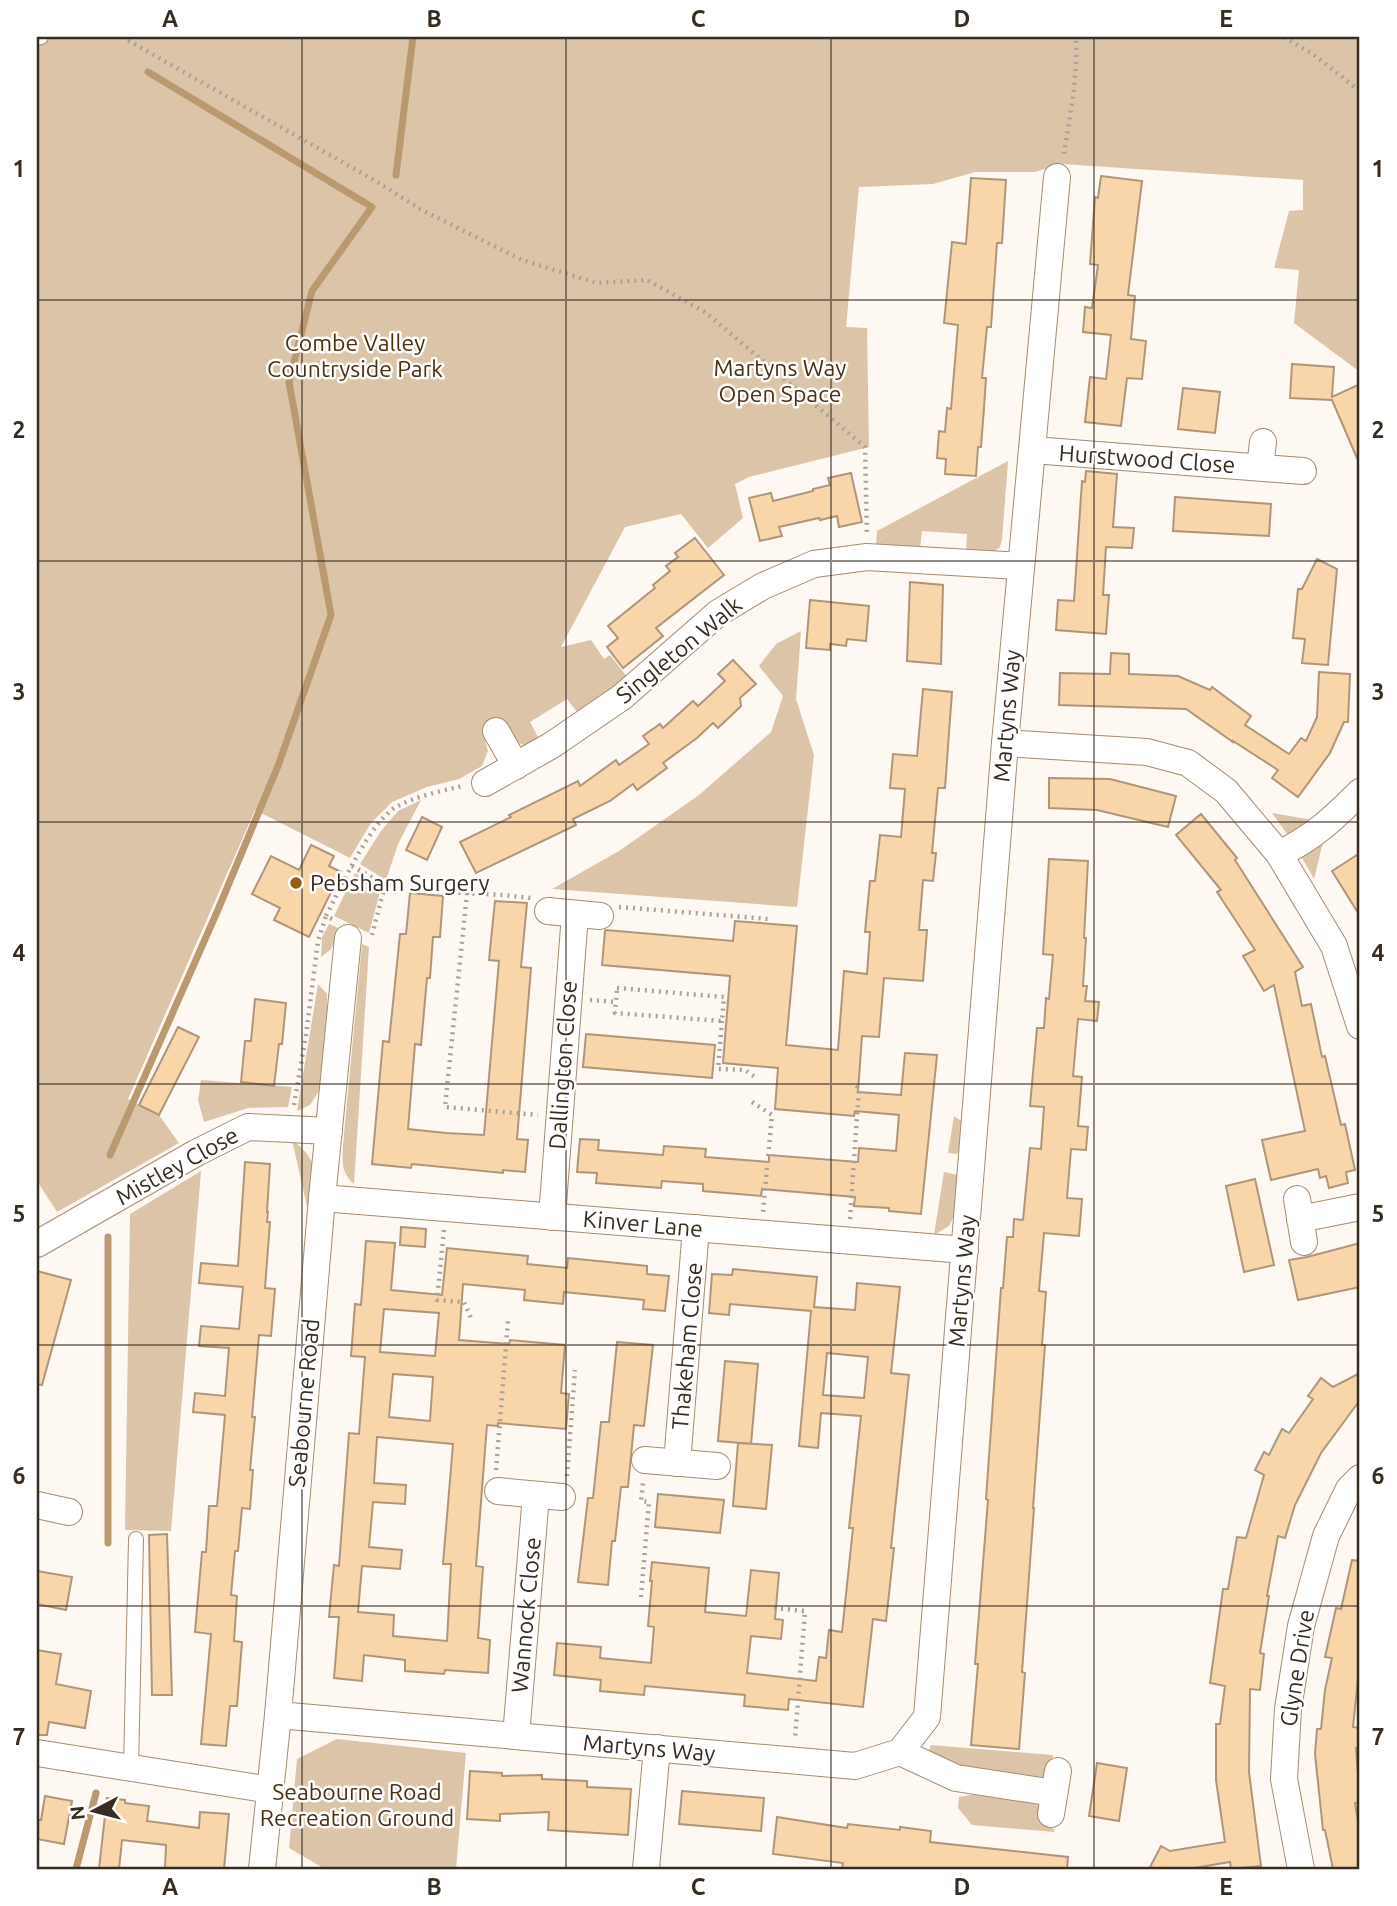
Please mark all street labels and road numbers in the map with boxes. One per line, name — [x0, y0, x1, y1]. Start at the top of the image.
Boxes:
street label: Hurstwood Close — [1058, 440, 1236, 477]
street label: Singleton Walk — [611, 591, 747, 708]
street label: Martyns Way — [988, 649, 1025, 783]
street label: Dallington Close — [544, 980, 581, 1150]
street label: Mistley Close — [111, 1122, 242, 1209]
street label: Kinver Lane — [582, 1206, 704, 1241]
street label: Martyns Way — [943, 1214, 980, 1348]
street label: Thakeham Close — [667, 1261, 706, 1431]
street label: Seabourne Road — [284, 1317, 323, 1488]
street label: Wannock Close — [506, 1536, 545, 1694]
street label: Glyne Drive — [1275, 1608, 1318, 1728]
street label: Martyns Way — [582, 1729, 716, 1766]

